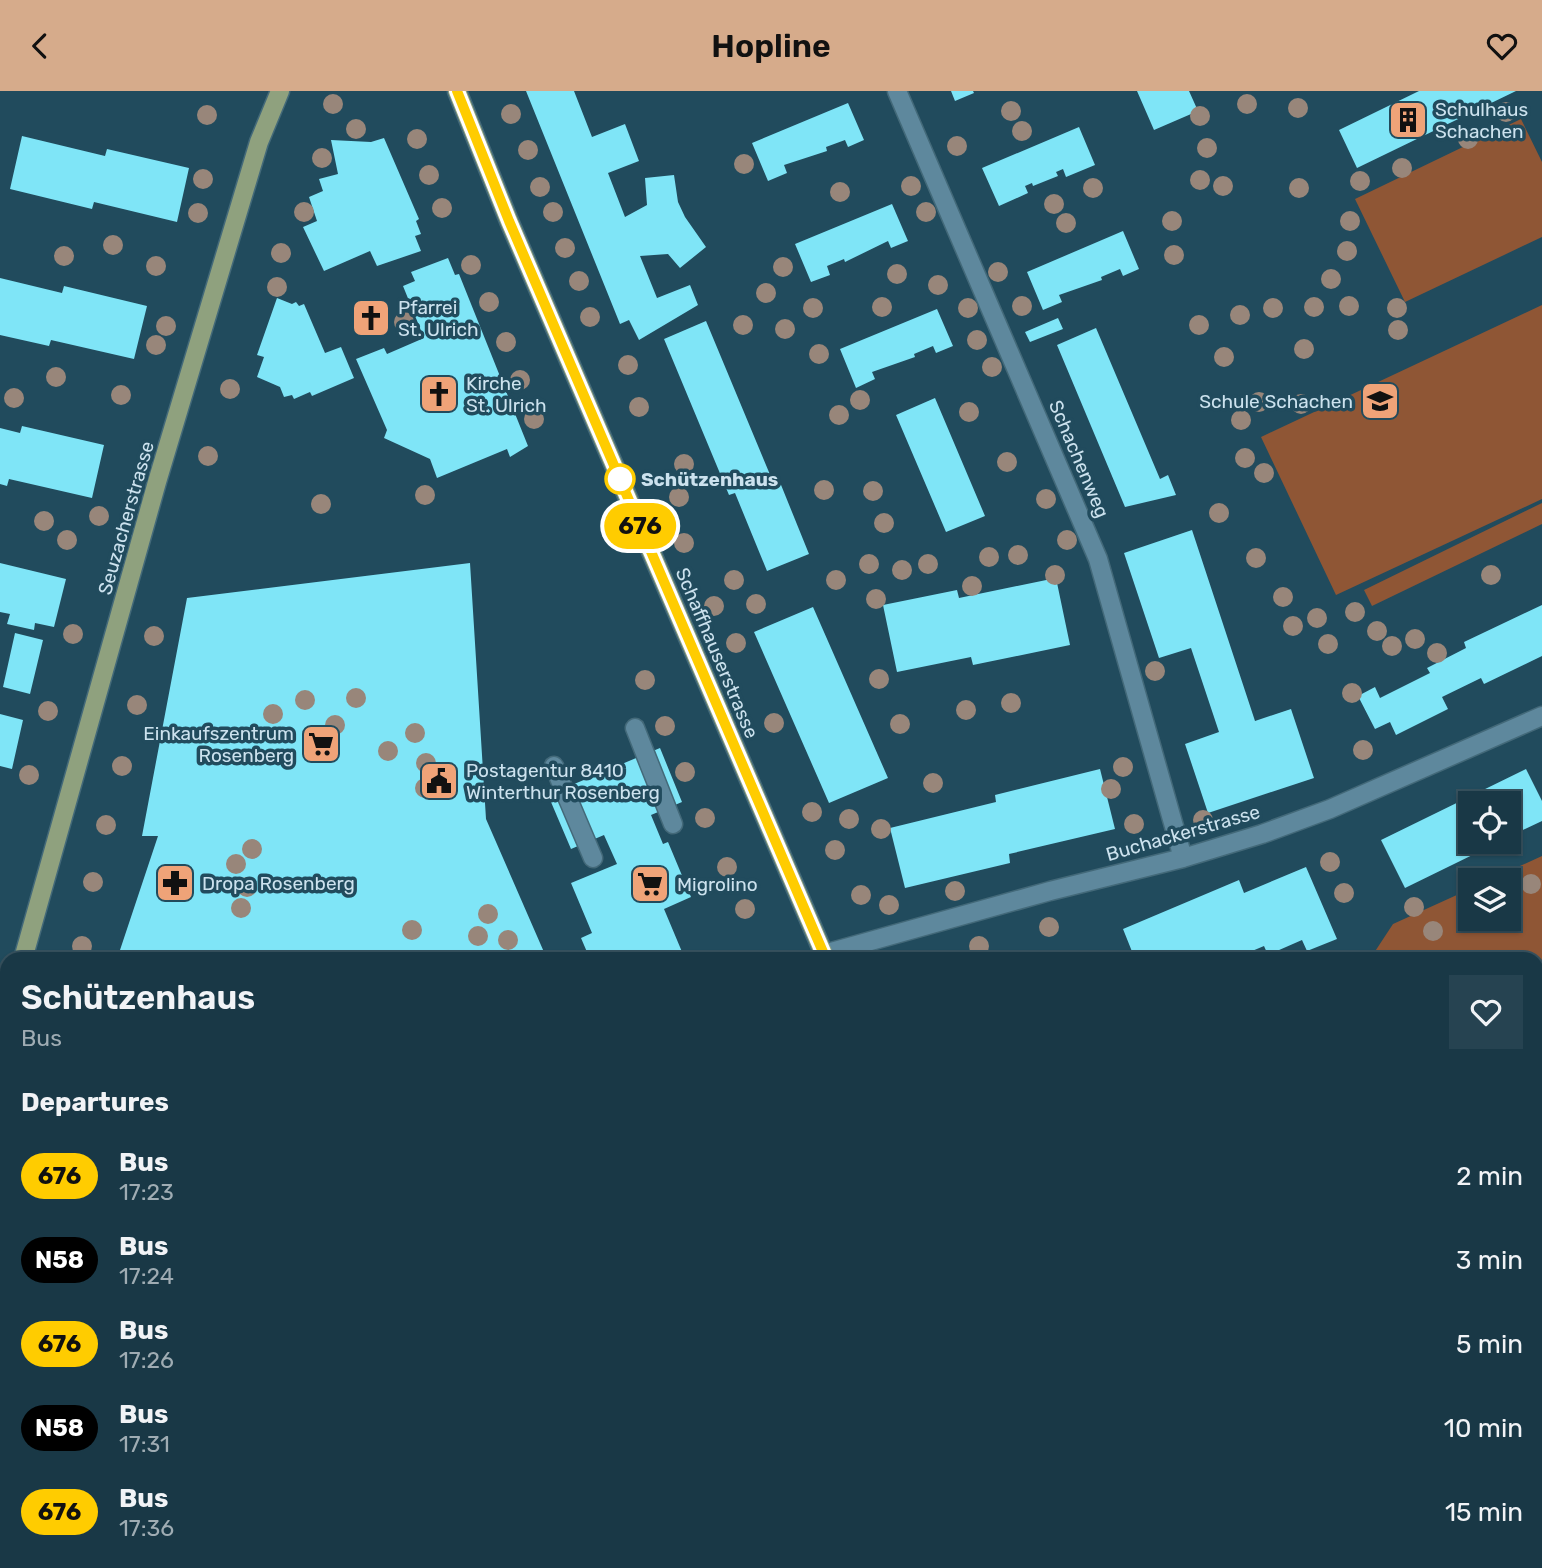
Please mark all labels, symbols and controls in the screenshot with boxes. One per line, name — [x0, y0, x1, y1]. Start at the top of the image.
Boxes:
icon: back — [21, 27, 59, 65]
text: Hopline — [711, 27, 831, 65]
icon: heart — [1483, 27, 1521, 65]
place label: Schulhaus Schachen — [1435, 98, 1528, 143]
building icon: Schulhaus Schachen — [1387, 99, 1429, 141]
place label: Pfarrei St. Ulrich — [398, 296, 479, 341]
church icon: Pfarrei St. Ulrich — [350, 297, 392, 339]
place label: Kirche St. Ulrich — [466, 372, 547, 417]
church icon: Kirche St. Ulrich — [418, 373, 460, 415]
school or university icon: Schule Schachen — [1359, 380, 1401, 422]
place label: Schule Schachen — [1199, 390, 1353, 413]
street label: Schachenweg — [1044, 397, 1114, 521]
street label: Seuzacherstrasse — [93, 439, 159, 597]
marker: Schützenhaus — [605, 464, 635, 494]
place label: Schützenhaus — [641, 468, 778, 491]
line badge: 676 — [600, 503, 680, 549]
text: 676 — [618, 512, 662, 540]
street label: Schaffhauserstrasse — [671, 564, 763, 742]
place label: Einkaufszentrum Rosenberg — [143, 722, 294, 767]
supermarket icon: Einkaufszentrum Rosenberg — [300, 723, 342, 765]
place label: Postagentur 8410 Winterthur Rosenberg — [466, 759, 660, 804]
public building icon: Postagentur 8410 Winterthur Rosenberg — [418, 760, 460, 802]
map controls — [1458, 791, 1521, 931]
button: locate — [1458, 791, 1521, 854]
street label: Buchackerstrasse — [1103, 800, 1263, 866]
pharmacy icon: Dropa Rosenberg — [154, 862, 196, 904]
supermarket icon: Migrolino — [629, 863, 671, 905]
button: layers — [1458, 868, 1521, 931]
place label: Dropa Rosenberg — [202, 872, 355, 895]
place label: Migrolino — [677, 873, 758, 896]
button: heart — [1449, 975, 1523, 1049]
text: Schützenhaus — [21, 978, 255, 1017]
text: Bus — [21, 1024, 62, 1052]
text: Departures — [21, 1087, 169, 1118]
text: Bus — [119, 1147, 168, 1178]
text: 2 min — [1456, 1161, 1523, 1192]
text: 676 — [38, 1162, 81, 1190]
text: 17:23 — [119, 1178, 174, 1206]
text: Bus — [119, 1231, 168, 1262]
text: 3 min — [1456, 1245, 1523, 1276]
text: N58 — [35, 1246, 84, 1274]
text: 17:24 — [119, 1262, 174, 1290]
text: Bus — [119, 1315, 168, 1346]
text: 5 min — [1456, 1329, 1523, 1360]
text: 676 — [38, 1330, 81, 1358]
text: 17:26 — [119, 1346, 174, 1374]
text: Bus — [119, 1399, 168, 1430]
text: 10 min — [1444, 1413, 1523, 1444]
text: N58 — [35, 1414, 84, 1442]
text: 17:31 — [119, 1430, 170, 1458]
text: Bus — [119, 1483, 168, 1514]
text: 15 min — [1445, 1497, 1523, 1528]
text: 676 — [38, 1498, 81, 1526]
text: 17:36 — [119, 1514, 174, 1542]

